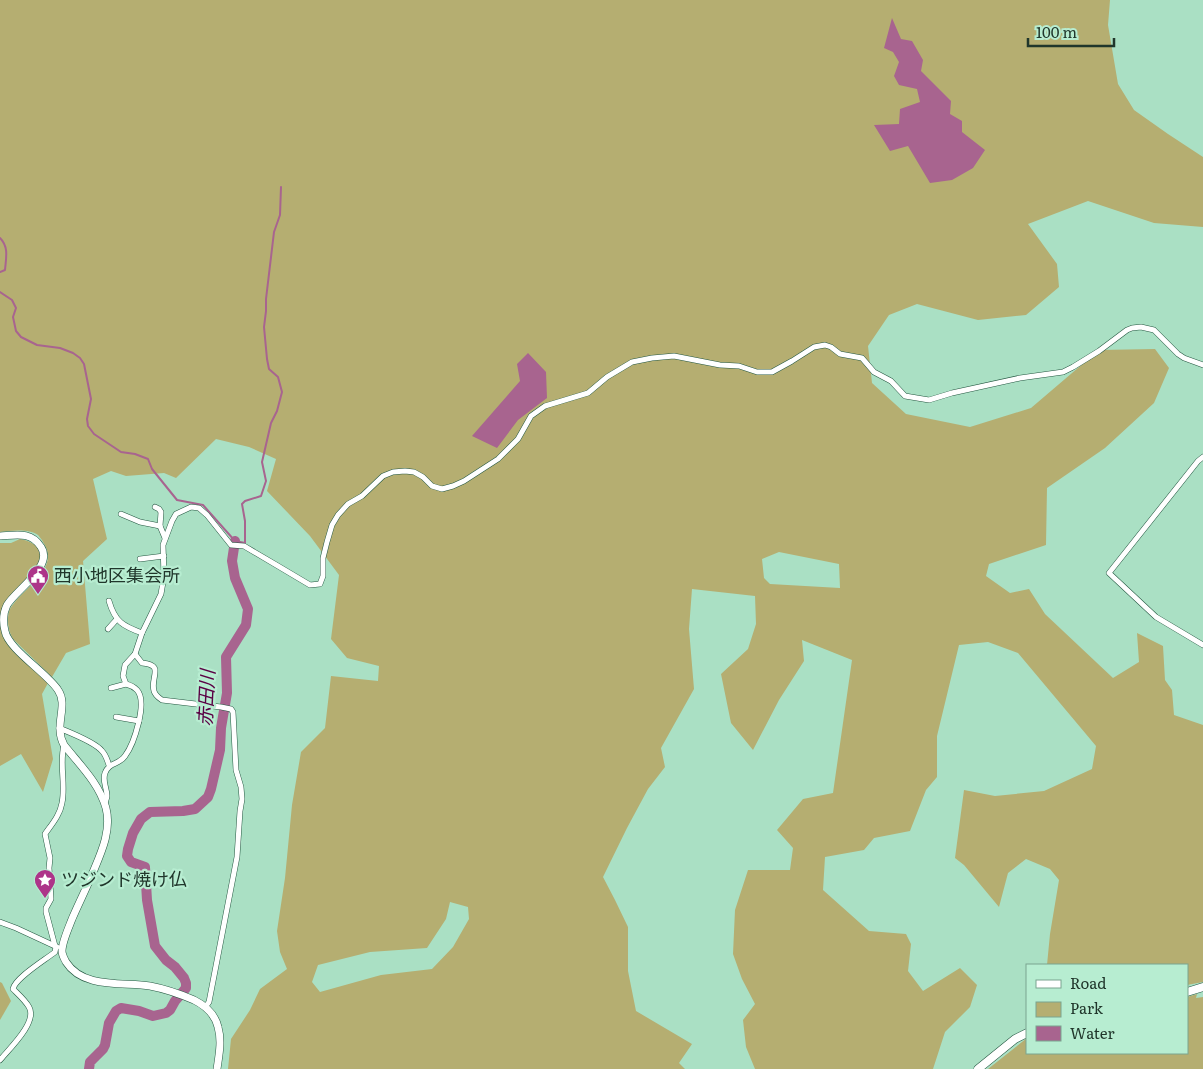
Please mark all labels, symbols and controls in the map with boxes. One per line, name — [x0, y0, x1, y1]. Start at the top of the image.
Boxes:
scale bar — [1028, 15, 1114, 47]
text: 100 m — [1036, 20, 1077, 43]
place label: 西小地区集会所 — [54, 561, 180, 588]
public building icon: 西小地区集会所 — [26, 564, 50, 595]
water label: 赤田川 — [190, 667, 221, 727]
place label: ツジンド焼け仏 — [61, 865, 187, 892]
place icon: ツジンド焼け仏 — [33, 868, 57, 899]
legend — [1026, 964, 1188, 1054]
text: Road — [1070, 971, 1106, 994]
text: Park — [1070, 996, 1104, 1019]
text: Water — [1070, 1021, 1115, 1044]

